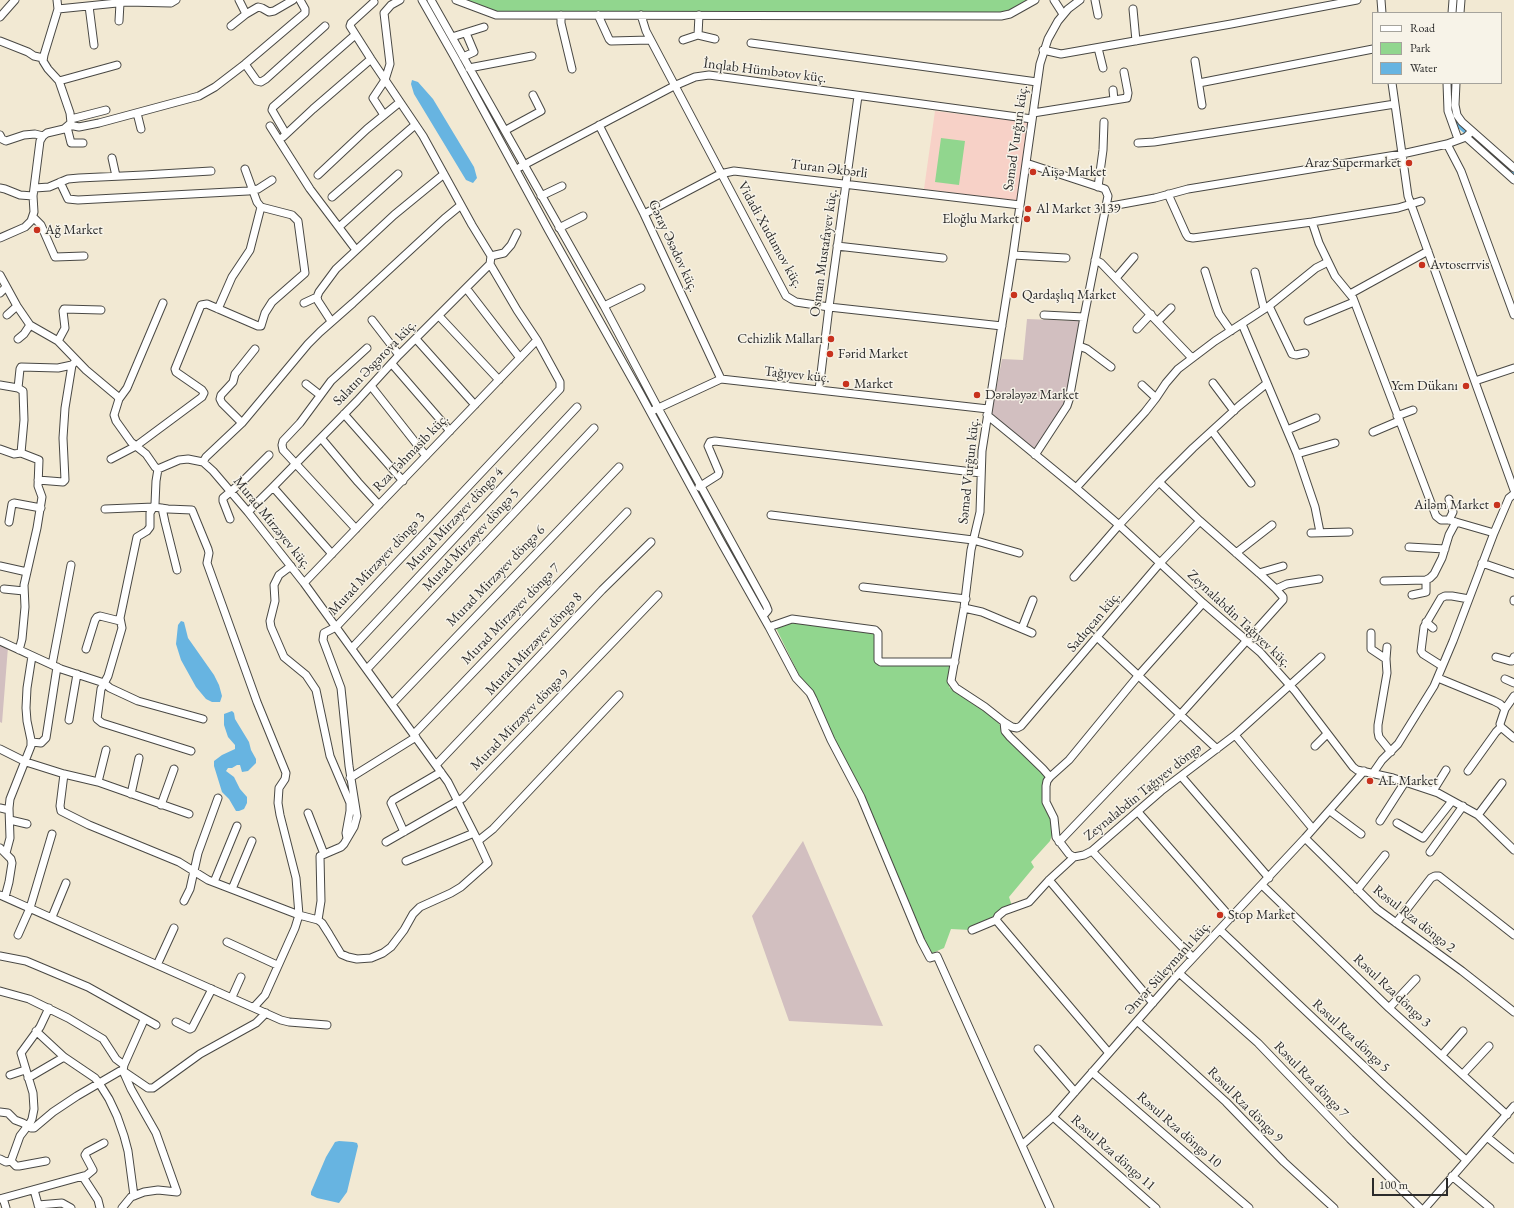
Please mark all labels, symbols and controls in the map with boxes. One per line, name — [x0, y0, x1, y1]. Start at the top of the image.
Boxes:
legend — [1372, 12, 1502, 84]
text: Road — [1410, 20, 1435, 36]
text: Park — [1410, 40, 1430, 56]
street label: İnqlab Hümbətov küç. — [703, 55, 827, 87]
text: Water — [1410, 60, 1437, 76]
street label: Səməd Vurğun küç. — [1000, 84, 1032, 192]
place label: Araz Supermarket — [1304, 155, 1401, 171]
street label: Turan Əkbərli — [790, 156, 868, 182]
marker: Araz Supermarket — [1404, 158, 1414, 168]
place label: Aişə Market — [1041, 164, 1106, 180]
marker: Aişə Market — [1028, 167, 1038, 177]
street label: Vidadi Xudumov küç. — [734, 179, 806, 291]
street label: Osman Mustafayev küç. — [807, 188, 841, 318]
street label: Gəray Əsədov küç. — [644, 197, 702, 295]
place label: Al Market 3139 — [1036, 201, 1121, 217]
marker: Al Market 3139 — [1023, 204, 1033, 214]
place label: Eloğlu Market — [942, 211, 1019, 227]
marker: Eloğlu Market — [1022, 214, 1032, 224]
place label: Ağ Market — [45, 222, 103, 238]
marker: Ağ Market — [32, 225, 42, 235]
place label: Avtoserrvis — [1430, 257, 1490, 273]
marker: Avtoserrvis — [1417, 260, 1427, 270]
place label: Qardaşlıq Market — [1022, 287, 1116, 303]
marker: Qardaşlıq Market — [1009, 290, 1019, 300]
street label: Salatın Əsgərova küç. — [330, 316, 420, 410]
place label: Cehizlik Malları — [737, 331, 823, 347]
marker: Cehizlik Malları — [826, 334, 836, 344]
place label: Fərid Market — [838, 346, 908, 362]
marker: Fərid Market — [825, 349, 835, 359]
street label: Tağıyev küç. — [763, 363, 831, 387]
place label: Market — [854, 376, 893, 392]
place label: Yem Dükanı — [1391, 378, 1458, 394]
marker: Market — [841, 379, 851, 389]
marker: Yem Dükanı — [1461, 381, 1471, 391]
place label: Dərələyəz Market — [985, 387, 1079, 403]
marker: Dərələyəz Market — [972, 390, 982, 400]
street label: Rza Təhmasib küç. — [370, 411, 452, 495]
street label: Səməd Vurğun küç. — [955, 417, 983, 525]
street label: Murad Mirzəyev döngə 4 — [403, 464, 507, 574]
street label: Murad Mirzəyev küç. — [229, 473, 315, 573]
street label: Murad Mirzəyev döngə 5 — [419, 485, 523, 595]
place label: Ailəm Market — [1414, 497, 1489, 513]
marker: Ailəm Market — [1492, 500, 1502, 510]
street label: Murad Mirzəyev döngə 3 — [325, 509, 429, 619]
street label: Murad Mirzəyev döngə 6 — [443, 522, 549, 630]
street label: Murad Mirzəyev döngə 7 — [458, 560, 564, 668]
street label: Zeynalabdin Tağıyev küç. — [1184, 567, 1294, 671]
street label: Sadıqcan küç. — [1064, 588, 1124, 656]
street label: Murad Mirzəyev döngə 8 — [482, 589, 586, 699]
street label: Murad Mirzəyev döngə 9 — [467, 666, 573, 774]
street label: Zeynalabdin Tağıyev döngə — [1081, 739, 1205, 845]
place label: AL Market — [1378, 773, 1438, 789]
marker: AL Market — [1365, 776, 1375, 786]
street label: Rəsul Rza döngə 2 — [1369, 882, 1459, 956]
place label: Stop Market — [1228, 907, 1295, 923]
marker: Stop Market — [1215, 910, 1225, 920]
street label: Ənvər Süleymanlı küç. — [1121, 918, 1215, 1018]
street label: Rəsul Rza döngə 3 — [1350, 951, 1434, 1031]
street label: Rəsul Rza döngə 5 — [1309, 996, 1393, 1076]
street label: Rəsul Rza döngə 7 — [1270, 1038, 1352, 1122]
street label: Rəsul Rza döngə 9 — [1204, 1064, 1286, 1146]
street label: Rəsul Rza döngə 10 — [1133, 1089, 1225, 1171]
street label: Rəsul Rza döngə 11 — [1067, 1112, 1159, 1194]
scale bar — [1374, 1170, 1450, 1196]
text: 100 m — [1379, 1177, 1408, 1193]

